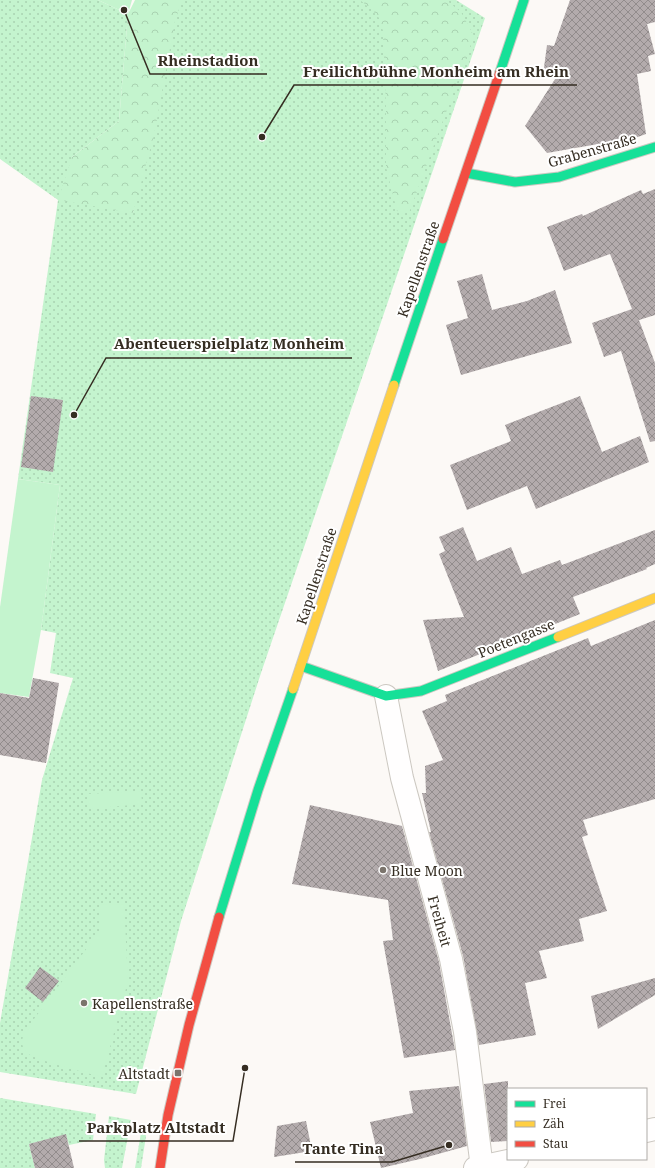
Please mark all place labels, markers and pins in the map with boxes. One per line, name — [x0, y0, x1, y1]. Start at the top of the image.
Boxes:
callout: Rheinstadion — [150, 47, 267, 74]
callout: Freilichtbühne Monheim am Rhein — [294, 58, 577, 85]
callout: Abenteuerspielplatz Monheim — [106, 331, 352, 358]
place label: Blue Moon — [391, 861, 463, 880]
marker: Blue Moon — [378, 865, 388, 875]
place label: Kapellenstraße — [92, 994, 193, 1013]
marker: Kapellenstraße — [79, 998, 89, 1008]
place label: Altstadt — [118, 1064, 170, 1083]
marker: Altstadt — [173, 1068, 183, 1078]
callout: Parkplatz Altstadt — [79, 1114, 233, 1141]
callout: Tante Tina — [295, 1135, 392, 1162]

